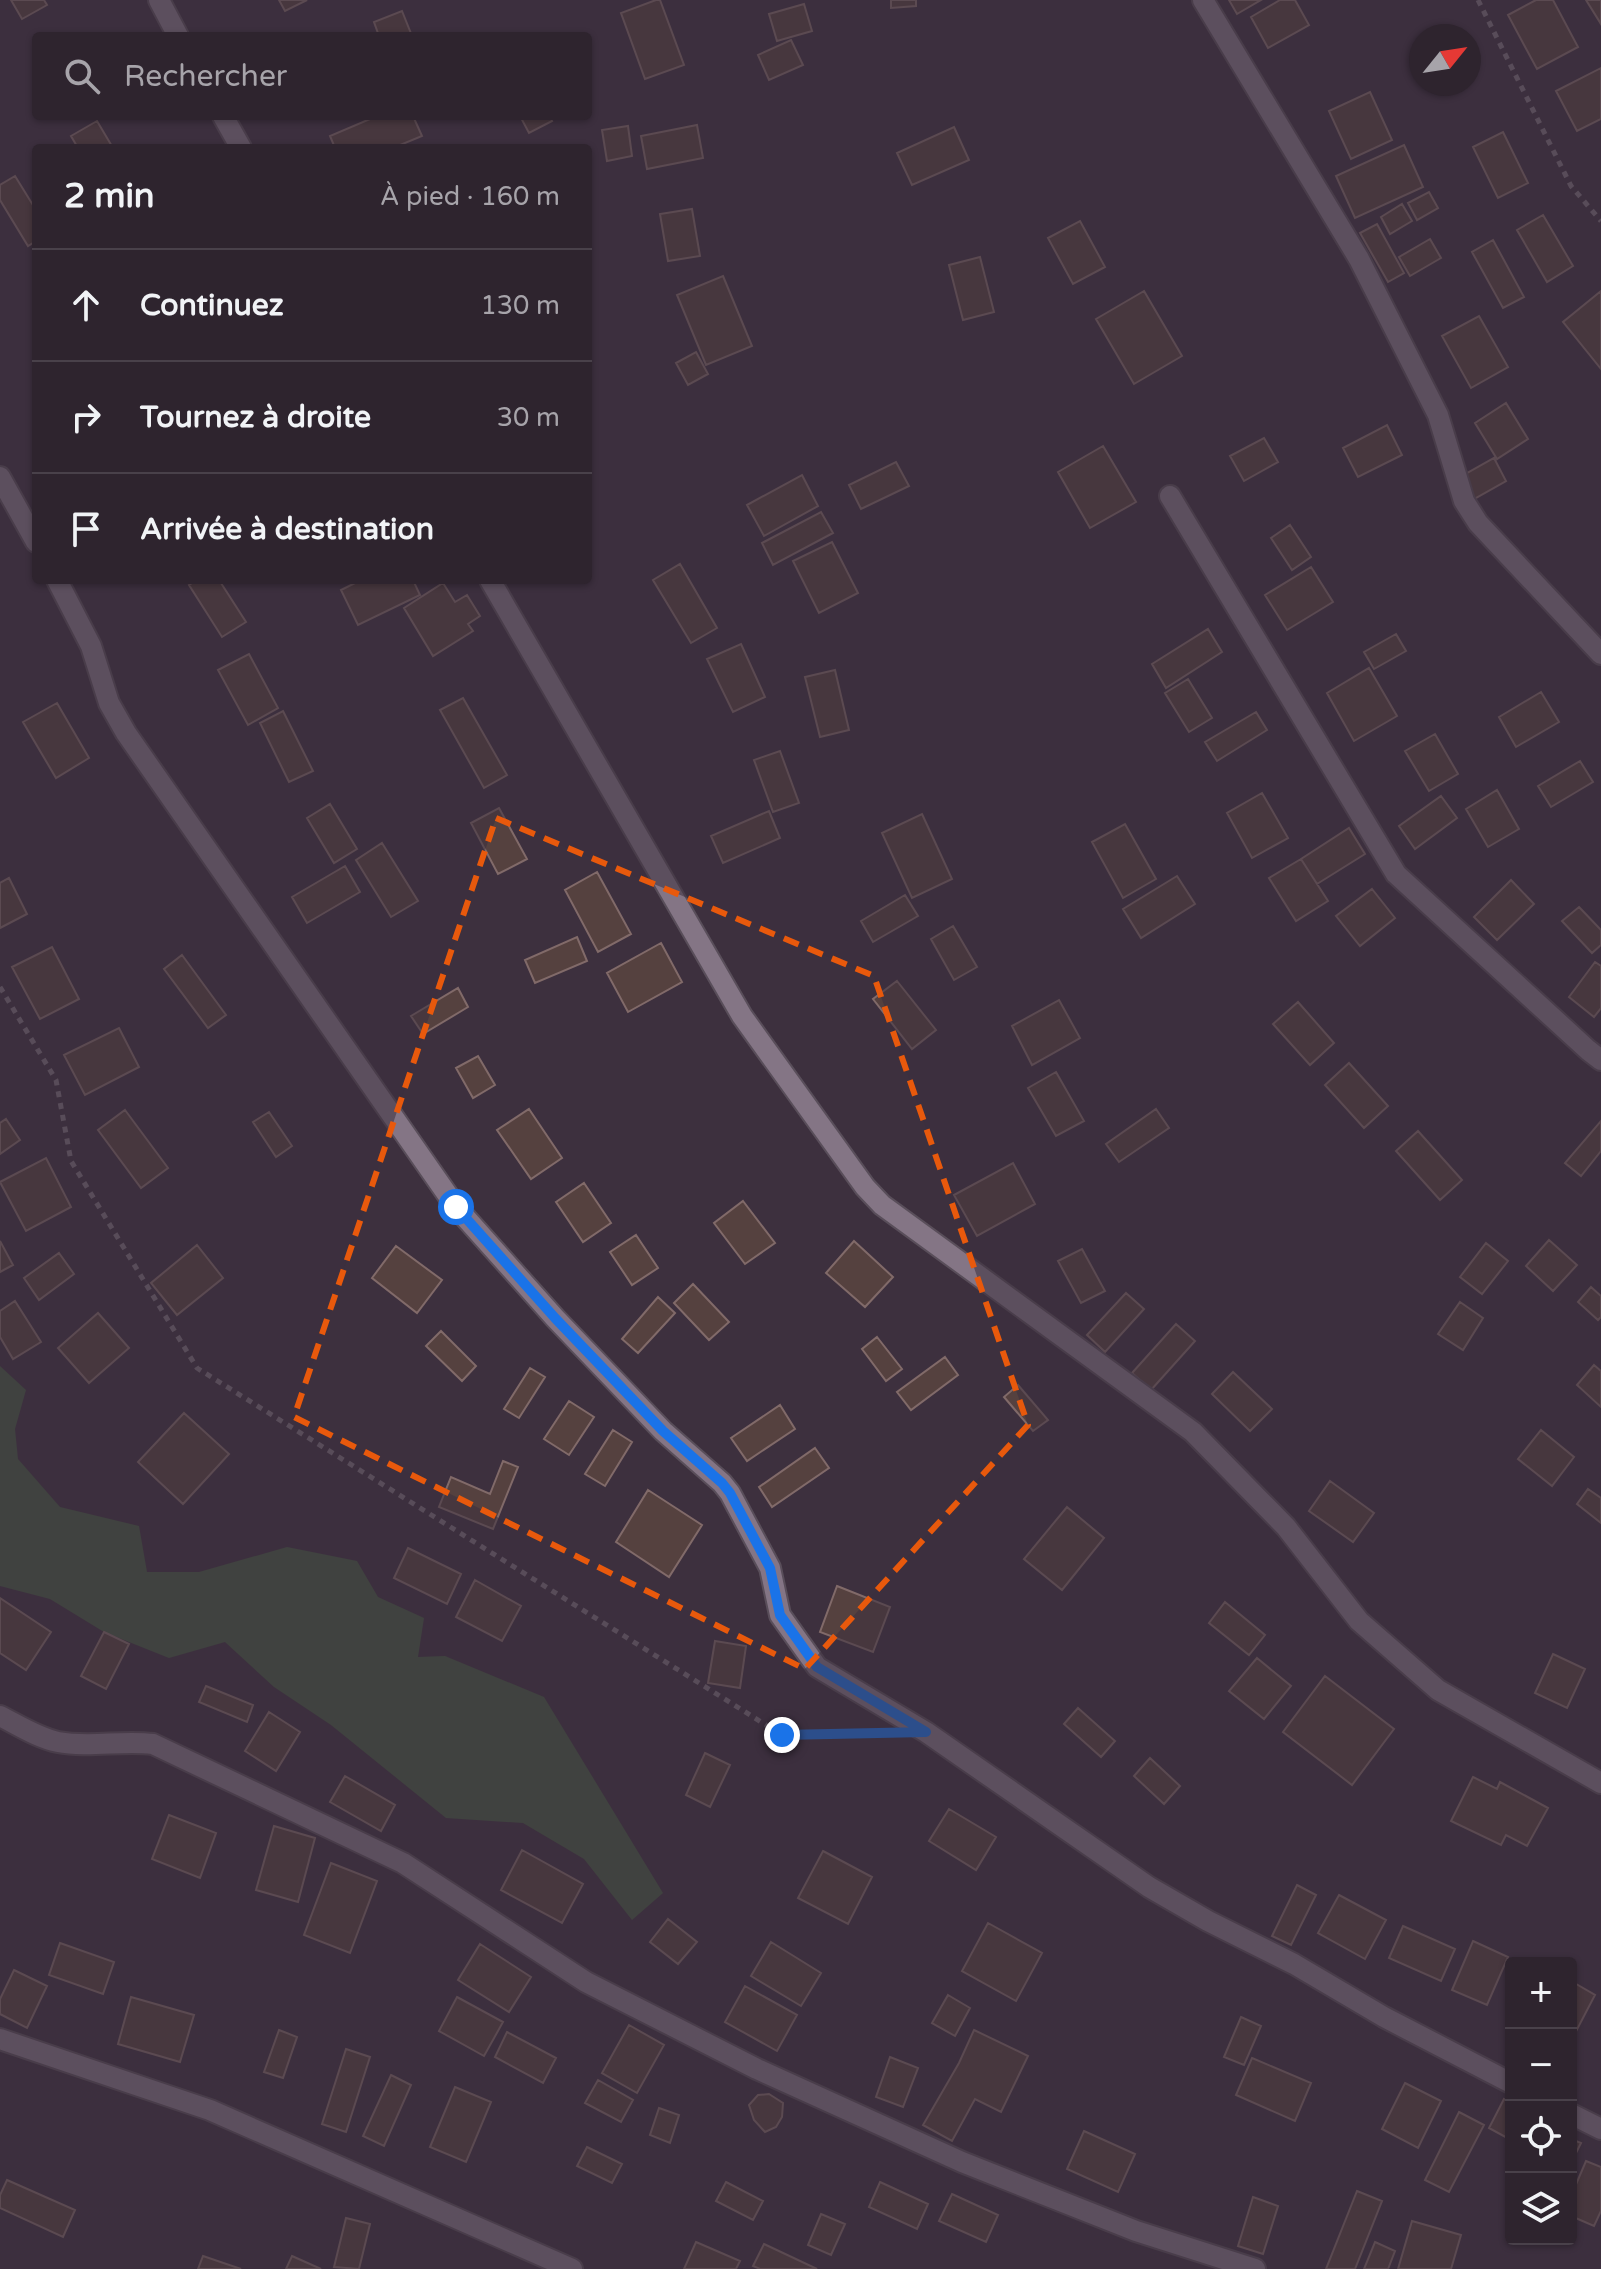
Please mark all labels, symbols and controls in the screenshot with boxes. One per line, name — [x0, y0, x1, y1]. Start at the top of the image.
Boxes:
north arrow — [1409, 24, 1481, 96]
search box — [32, 32, 592, 120]
icon: search — [60, 54, 104, 98]
text: Rechercher — [124, 58, 287, 95]
text: 2 min — [64, 176, 155, 217]
text: À pied · 160 m — [380, 181, 560, 212]
icon: ahead — [64, 283, 108, 327]
text: Continuez — [140, 287, 284, 324]
text: 130 m — [480, 290, 560, 321]
icon: right — [64, 395, 108, 439]
text: Tournez à droite — [140, 399, 371, 436]
text: 30 m — [497, 402, 560, 433]
icon: arrive — [64, 507, 108, 551]
text: Arrivée à destination — [140, 511, 434, 548]
route start — [438, 1189, 474, 1225]
route end — [764, 1717, 800, 1753]
map controls — [1505, 1957, 1577, 2245]
button: + — [1505, 1957, 1577, 2029]
button: − — [1505, 2029, 1577, 2101]
button: locate — [1505, 2101, 1577, 2173]
button: layers — [1505, 2173, 1577, 2245]

